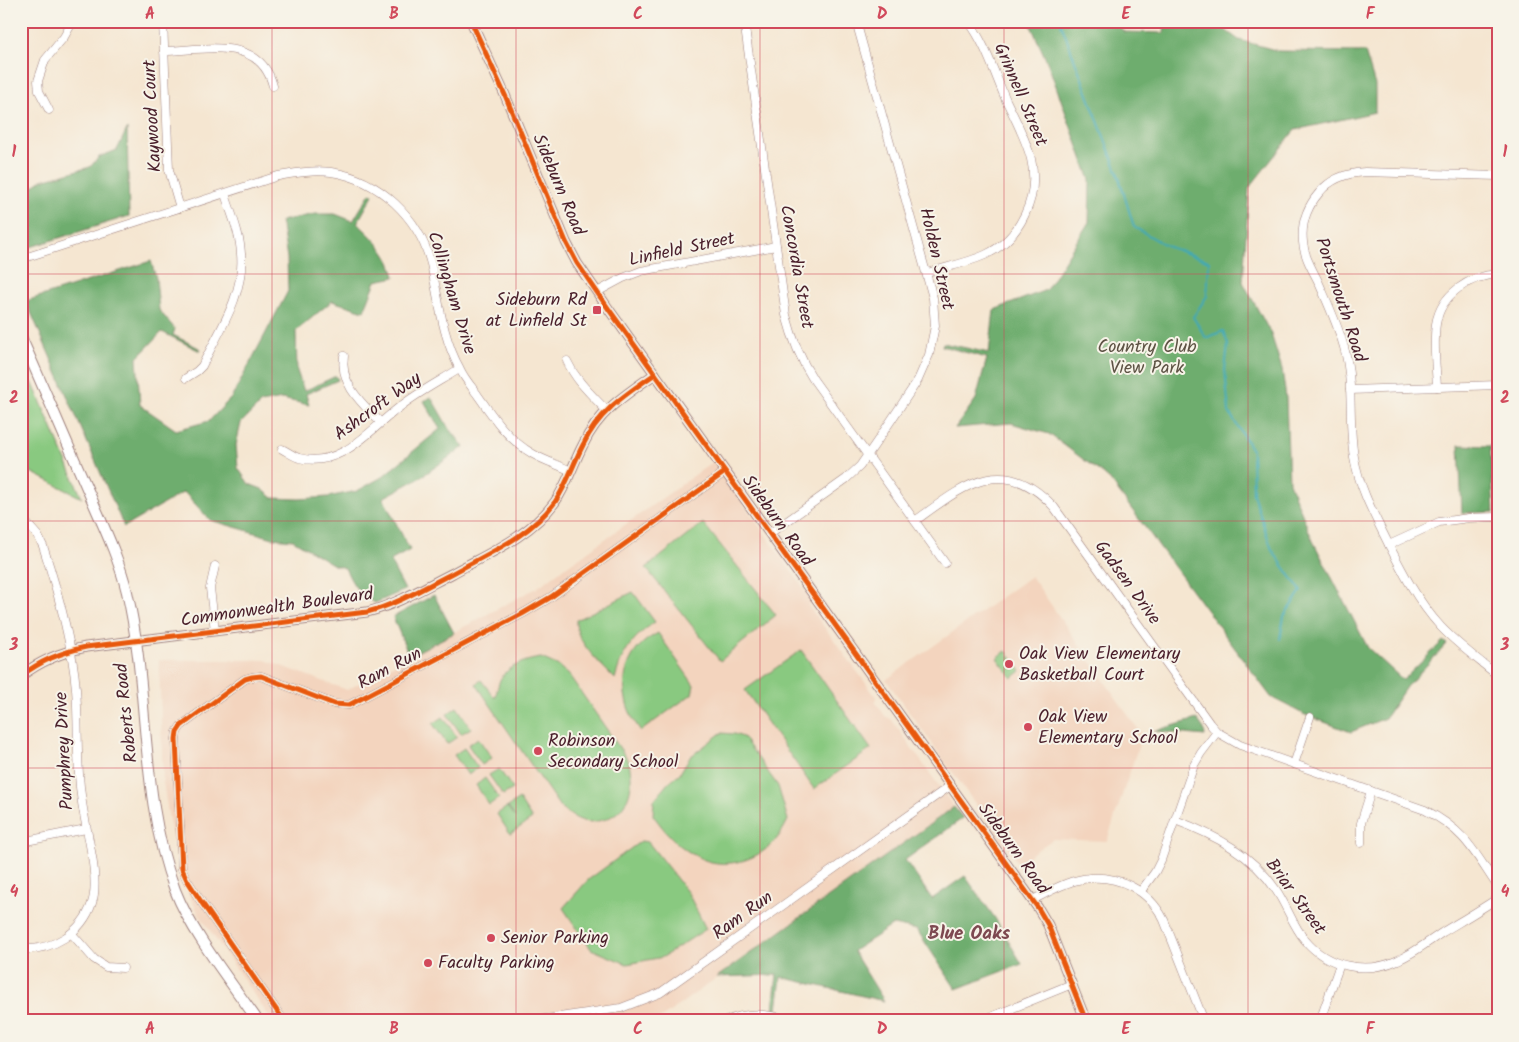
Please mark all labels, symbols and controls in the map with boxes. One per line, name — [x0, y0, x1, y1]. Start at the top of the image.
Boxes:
text: A — [145, 2, 155, 27]
text: B — [389, 2, 399, 27]
text: C — [633, 2, 643, 27]
text: D — [877, 2, 888, 27]
text: E — [1122, 2, 1132, 27]
text: F — [1366, 2, 1376, 27]
street label: Grinnell Street — [985, 39, 1055, 152]
street label: Kaywood Court — [136, 58, 170, 173]
street label: Sideburn Road — [524, 130, 593, 241]
text: 1 — [12, 140, 17, 165]
text: 1 — [1503, 140, 1508, 165]
street label: Concordia Street — [771, 203, 821, 332]
street label: Holden Street — [910, 205, 962, 314]
street label: Linfield Street — [626, 224, 739, 275]
street label: Collingham Drive — [419, 228, 483, 358]
street label: Portsmouth Road — [1306, 234, 1374, 367]
place label: Sideburn Rd at Linfield St — [486, 286, 588, 336]
marker: Sideburn Rd at Linfield St — [591, 304, 603, 316]
park label: Country Club View Park — [1097, 333, 1197, 383]
street label: Ashcroft Way — [328, 365, 428, 449]
text: 2 — [9, 386, 19, 411]
text: 2 — [1500, 386, 1510, 411]
street label: Sideburn Road — [734, 469, 821, 574]
street label: Gadsen Drive — [1086, 535, 1168, 631]
street label: Commonwealth Boulevard — [179, 580, 376, 636]
text: 3 — [9, 633, 19, 658]
text: 3 — [1500, 633, 1510, 658]
street label: Ram Run — [353, 640, 427, 698]
place label: Oak View Elementary Basketball Court — [1019, 640, 1181, 690]
marker: Oak View Elementary Basketball Court — [1003, 658, 1015, 670]
street label: Roberts Road — [107, 661, 147, 764]
street label: Pumphrey Drive — [47, 691, 83, 811]
place label: Oak View Elementary School — [1038, 703, 1179, 753]
marker: Oak View Elementary School — [1022, 721, 1034, 733]
place label: Robinson Secondary School — [548, 727, 679, 777]
marker: Robinson Secondary School — [532, 745, 544, 757]
street label: Sideburn Road — [970, 797, 1057, 902]
street label: Briar Street — [1257, 852, 1333, 942]
text: 4 — [10, 880, 19, 905]
text: 4 — [1501, 880, 1510, 905]
street label: Ram Run — [706, 884, 780, 948]
district label: Blue Oaks — [928, 919, 1010, 949]
place label: Senior Parking — [501, 924, 609, 953]
marker: Senior Parking — [485, 932, 497, 944]
place label: Faculty Parking — [438, 949, 555, 978]
marker: Faculty Parking — [422, 957, 434, 969]
text: A — [145, 1017, 155, 1042]
text: B — [389, 1017, 399, 1042]
text: C — [633, 1017, 643, 1042]
text: D — [877, 1017, 888, 1042]
text: E — [1122, 1017, 1132, 1042]
text: F — [1366, 1017, 1376, 1042]

